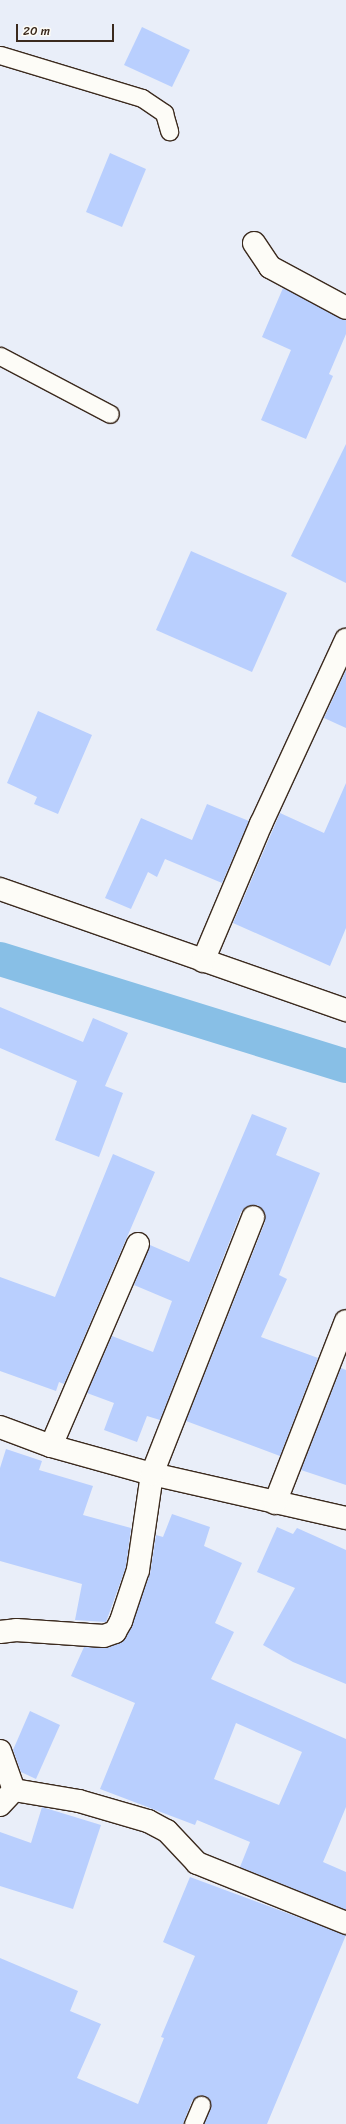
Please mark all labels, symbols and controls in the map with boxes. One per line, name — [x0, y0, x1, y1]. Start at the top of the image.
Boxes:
scale bar — [18, 16, 116, 42]
text: 20 m — [23, 20, 50, 42]

